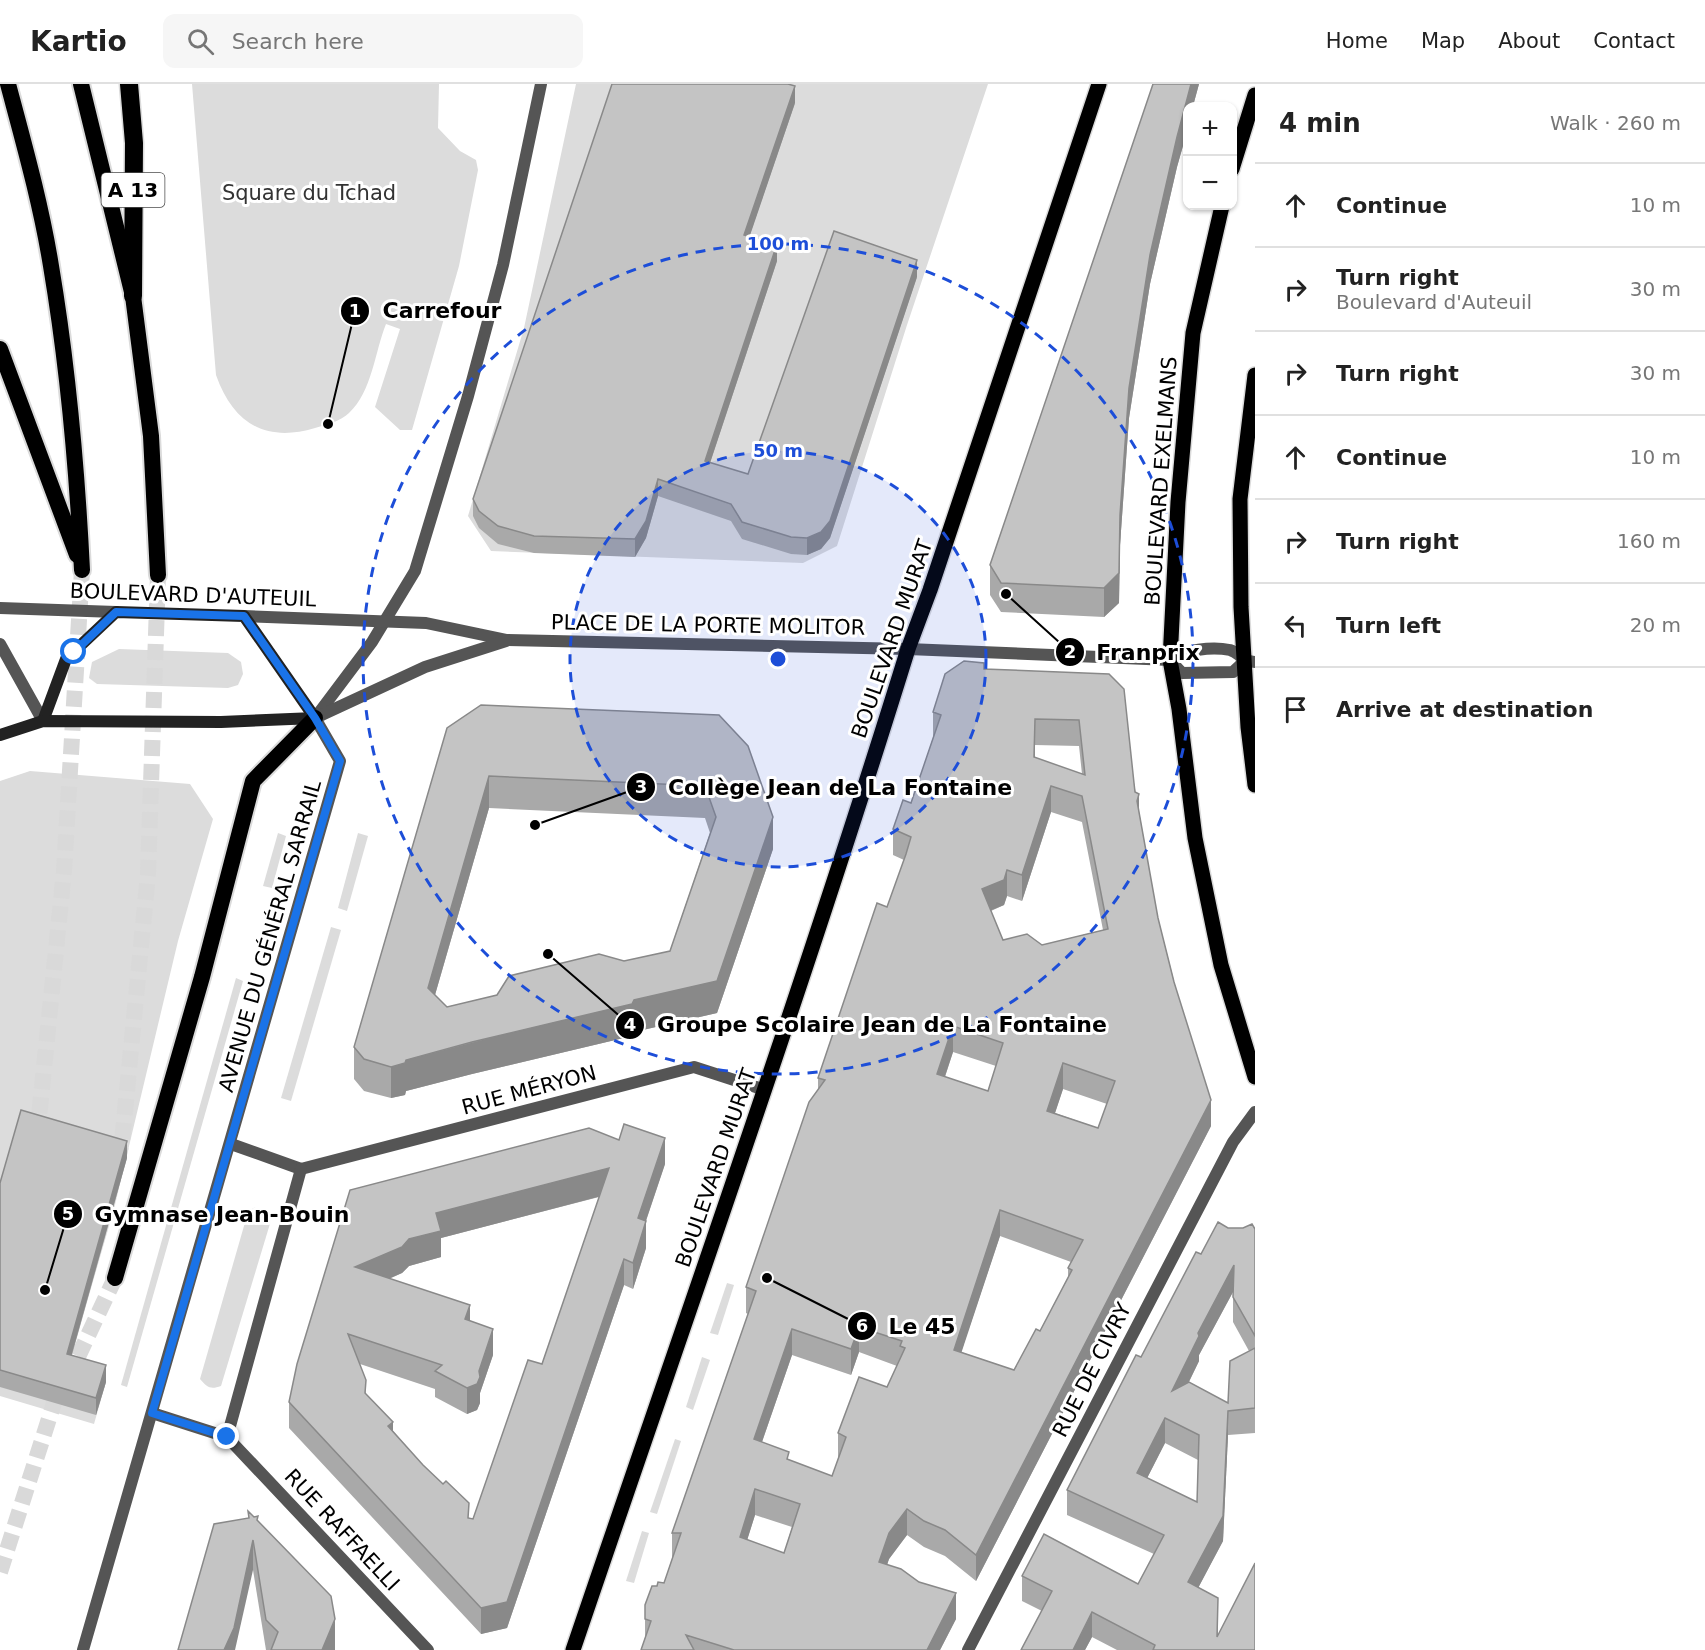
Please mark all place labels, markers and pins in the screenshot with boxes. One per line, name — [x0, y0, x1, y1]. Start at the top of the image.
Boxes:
callout: Carrefour — [340, 291, 513, 331]
callout: Franprix — [1055, 632, 1212, 672]
centre of rings — [768, 649, 788, 669]
callout: Collège Jean de La Fontaine — [626, 767, 1024, 807]
callout: Groupe Scolaire Jean de La Fontaine — [615, 1005, 1119, 1045]
callout: Gymnase Jean-Bouin — [53, 1194, 362, 1234]
callout: Le 45 — [847, 1306, 968, 1346]

